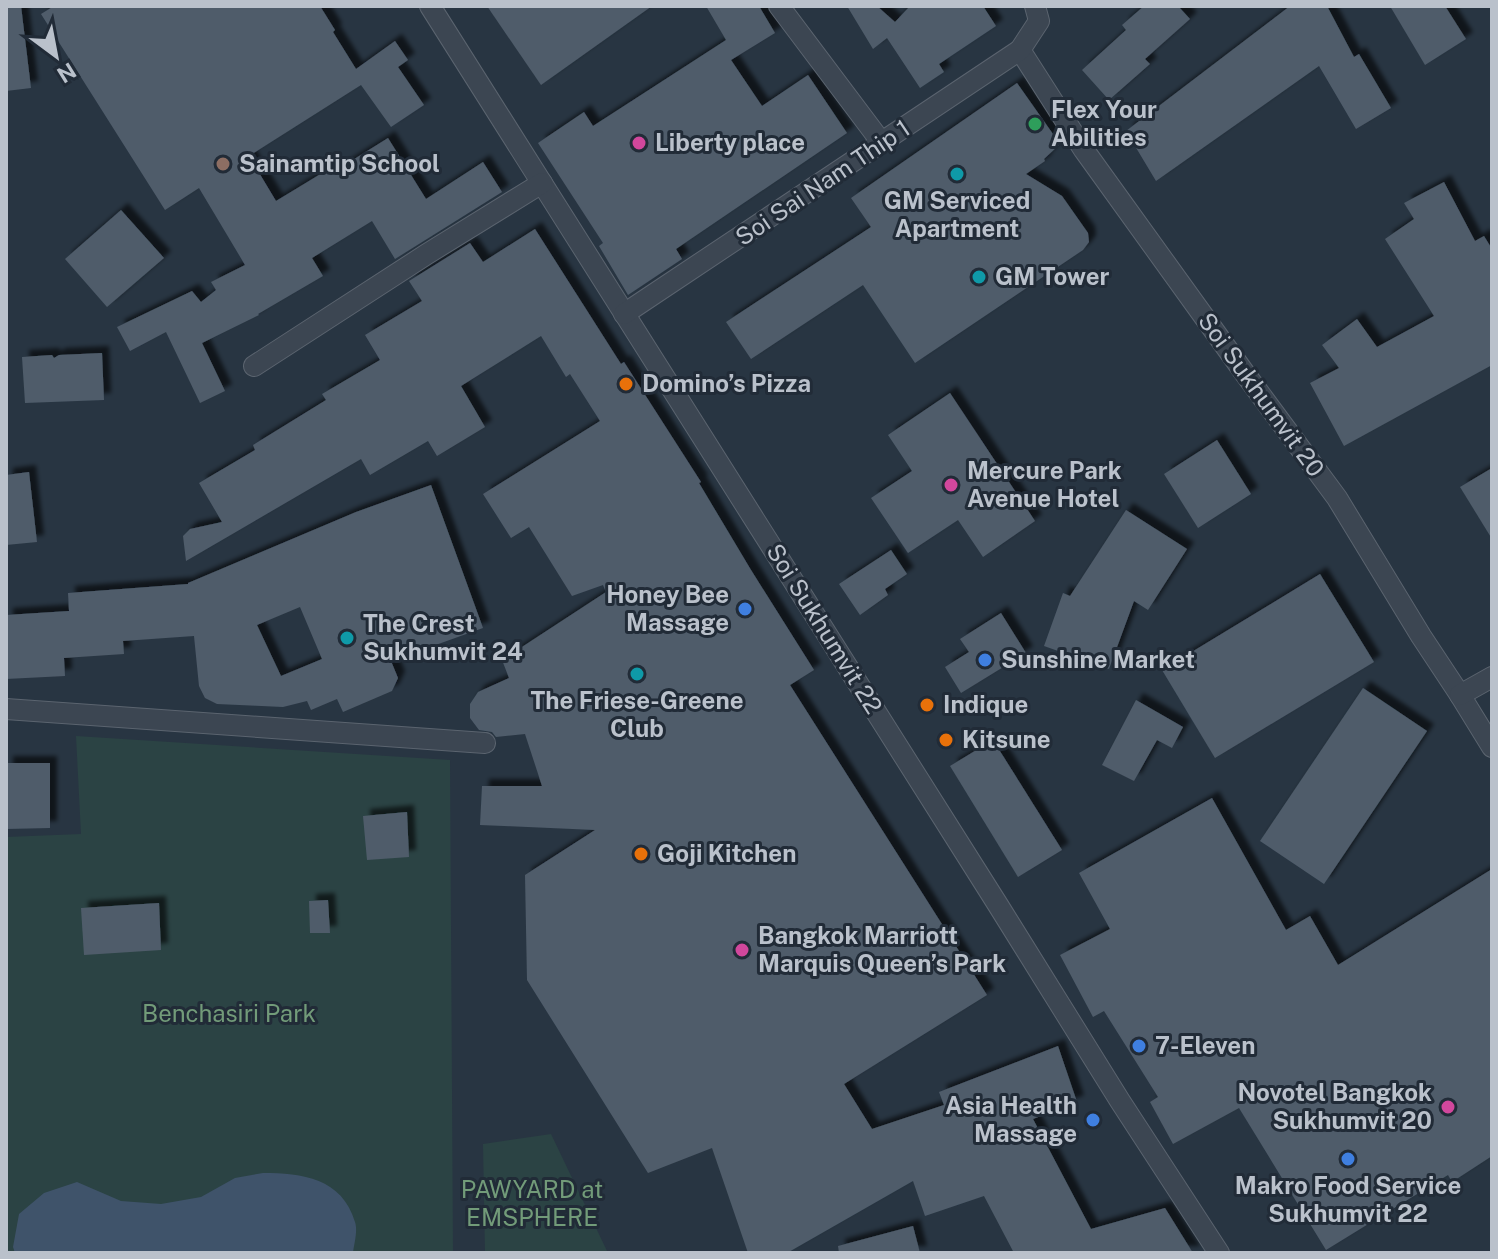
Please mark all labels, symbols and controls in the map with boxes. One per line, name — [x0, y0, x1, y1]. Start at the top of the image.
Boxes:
north arrow — [16, 16, 96, 96]
text: N — [52, 57, 81, 89]
place label: Flex Your Abilities — [1051, 95, 1157, 151]
street label: Soi Sai Nam Thip 1 — [730, 113, 915, 251]
marker: Flex Your Abilities — [1026, 115, 1044, 133]
place label: Liberty place — [655, 128, 805, 156]
marker: Liberty place — [630, 134, 648, 152]
place label: Sainamtip School — [239, 149, 440, 177]
marker: Sainamtip School — [214, 155, 232, 173]
marker: GM Serviced Apartment — [948, 165, 966, 183]
place label: GM Serviced Apartment — [884, 186, 1030, 242]
place label: GM Tower — [995, 262, 1109, 290]
marker: GM Tower — [970, 268, 988, 286]
street label: Soi Sukhumvit 20 — [1193, 307, 1331, 482]
place label: Domino’s Pizza — [642, 369, 811, 397]
marker: Domino’s Pizza — [617, 375, 635, 393]
place label: Mercure Park Avenue Hotel — [967, 456, 1122, 512]
marker: Mercure Park Avenue Hotel — [942, 476, 960, 494]
street label: Soi Sukhumvit 22 — [761, 538, 888, 719]
place label: Honey Bee Massage — [606, 580, 729, 636]
marker: Honey Bee Massage — [736, 600, 754, 618]
place label: The Crest Sukhumvit 24 — [363, 609, 523, 665]
marker: The Crest Sukhumvit 24 — [338, 629, 356, 647]
place label: Sunshine Market — [1001, 645, 1195, 673]
marker: Sunshine Market — [976, 651, 994, 669]
marker: The Friese-Greene Club — [628, 665, 646, 683]
place label: The Friese-Greene Club — [531, 686, 743, 742]
place label: Indique — [943, 690, 1028, 718]
marker: Indique — [918, 696, 936, 714]
place label: Kitsune — [962, 725, 1051, 753]
marker: Kitsune — [937, 731, 955, 749]
place label: Goji Kitchen — [657, 839, 796, 867]
marker: Goji Kitchen — [632, 845, 650, 863]
place label: Bangkok Marriott Marquis Queen’s Park — [758, 921, 1006, 977]
marker: Bangkok Marriott Marquis Queen’s Park — [733, 941, 751, 959]
park label: Benchasiri Park — [142, 999, 316, 1027]
place label: 7-Eleven — [1155, 1031, 1255, 1059]
marker: 7-Eleven — [1130, 1037, 1148, 1055]
place label: Novotel Bangkok Sukhumvit 20 — [1238, 1078, 1432, 1134]
place label: Asia Health Massage — [945, 1091, 1077, 1147]
marker: Novotel Bangkok Sukhumvit 20 — [1439, 1098, 1457, 1116]
marker: Asia Health Massage — [1084, 1111, 1102, 1129]
marker: Makro Food Service Sukhumvit 22 — [1339, 1150, 1357, 1168]
place label: Makro Food Service Sukhumvit 22 — [1235, 1171, 1461, 1227]
park label: PAWYARD at EMSPHERE — [461, 1175, 603, 1231]

